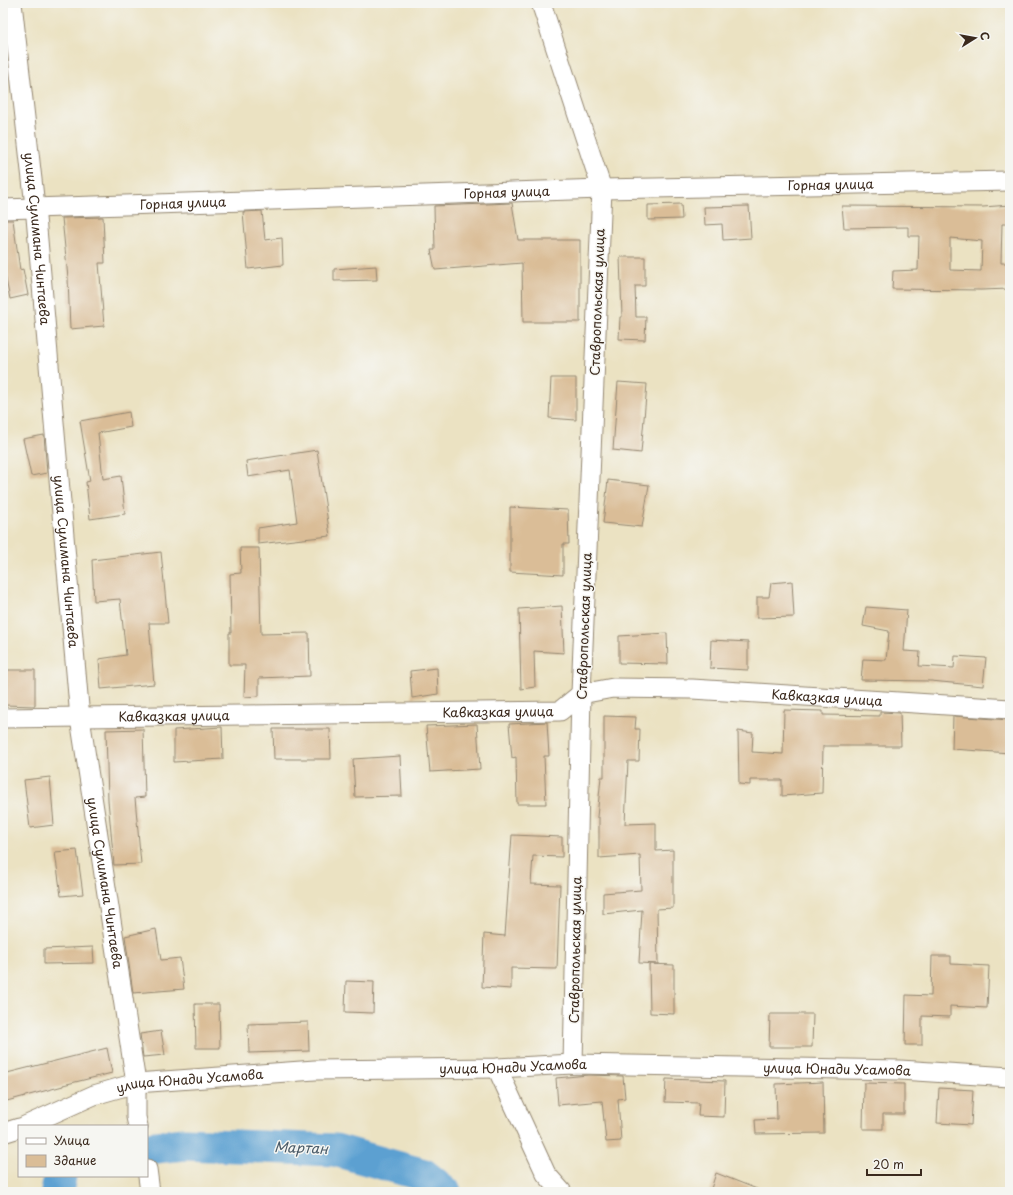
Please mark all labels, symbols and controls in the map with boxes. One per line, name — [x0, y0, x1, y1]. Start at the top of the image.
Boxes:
north arrow — [955, 18, 995, 58]
text: С — [976, 30, 994, 42]
street label: улица Сулимана Чинтаева — [20, 151, 55, 326]
street label: Горная улица — [787, 174, 875, 194]
street label: Горная улица — [463, 181, 551, 203]
street label: Горная улица — [140, 192, 227, 213]
street label: Ставропольская улица — [584, 227, 609, 376]
street label: улица Сулимана Чинтаева — [50, 474, 84, 649]
street label: Ставропольская улица — [571, 551, 596, 700]
street label: Кавказкая улица — [771, 684, 884, 710]
street label: Кавказкая улица — [442, 701, 554, 721]
street label: Кавказкая улица — [118, 705, 231, 726]
street label: улица Сулимана Чинтаева — [83, 796, 128, 971]
street label: Ставропольская улица — [564, 875, 585, 1024]
street label: улица Юнади Усамова — [439, 1054, 588, 1078]
street label: улица Юнади Усамова — [763, 1057, 913, 1080]
street label: улица Юнади Усамова — [114, 1064, 265, 1097]
legend — [18, 1125, 148, 1177]
text: Улица — [54, 1131, 90, 1149]
water label: Мартан — [274, 1136, 330, 1159]
text: Здание — [54, 1151, 96, 1169]
scale bar — [867, 1151, 921, 1177]
text: 20 m — [873, 1155, 904, 1173]

